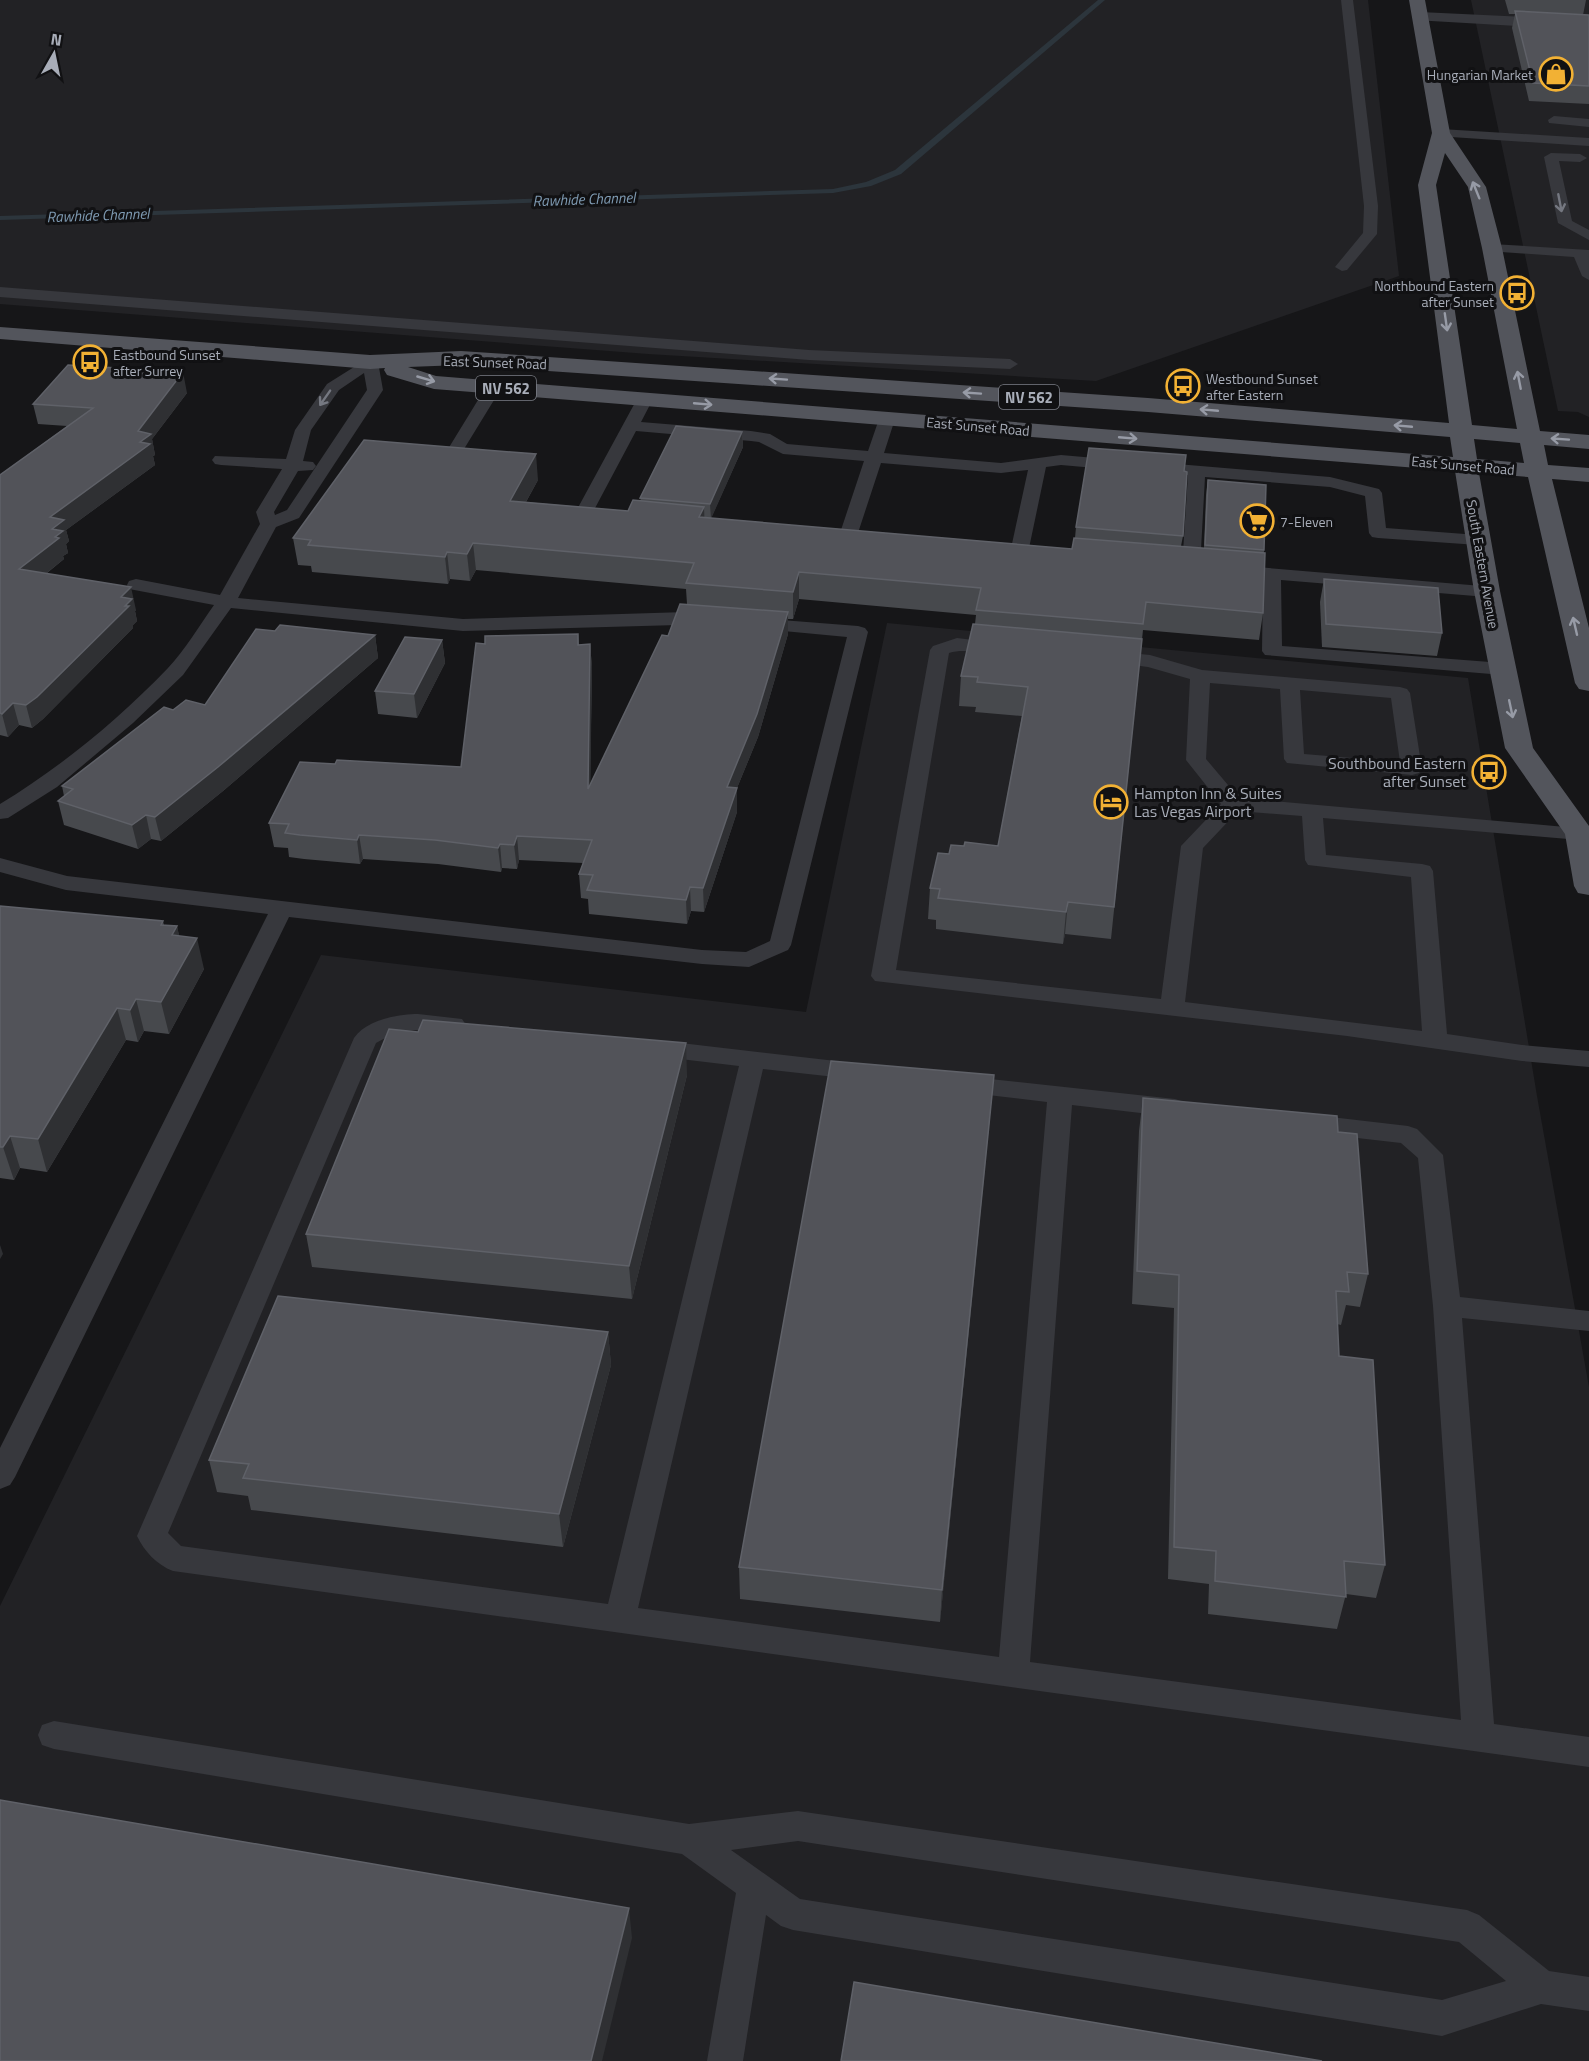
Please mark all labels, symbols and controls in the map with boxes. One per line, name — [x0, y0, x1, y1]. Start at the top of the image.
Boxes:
north arrow — [24, 24, 84, 84]
text: N — [49, 26, 64, 52]
shop icon: Hungarian Market — [1538, 56, 1574, 92]
place label: Hungarian Market — [1427, 64, 1533, 85]
one-way arrow — [1470, 181, 1481, 200]
water label: Rawhide Channel — [532, 186, 638, 212]
one-way arrow — [1555, 193, 1566, 212]
water label: Rawhide Channel — [46, 202, 152, 228]
place label: Northbound Eastern after Sunset — [1374, 275, 1494, 312]
bus stop icon: Northbound Eastern after Sunset — [1499, 275, 1535, 311]
one-way arrow — [1440, 312, 1451, 331]
bus stop icon: Eastbound Sunset after Surrey — [72, 344, 108, 380]
place label: Eastbound Sunset after Surrey — [113, 344, 220, 381]
street label: East Sunset Road — [443, 350, 547, 374]
bus stop icon: Westbound Sunset after Eastern — [1165, 368, 1201, 404]
place label: Westbound Sunset after Eastern — [1206, 368, 1318, 405]
one-way arrow — [1513, 371, 1524, 390]
one-way arrow — [768, 373, 788, 384]
one-way arrow — [416, 374, 435, 385]
road number: NV 562 — [476, 376, 536, 400]
road number: NV 562 — [999, 385, 1059, 409]
one-way arrow — [963, 387, 983, 398]
one-way arrow — [319, 390, 331, 406]
one-way arrow — [693, 399, 713, 410]
one-way arrow — [1199, 404, 1219, 415]
street label: East Sunset Road — [925, 411, 1031, 441]
one-way arrow — [1393, 420, 1413, 431]
one-way arrow — [1118, 433, 1138, 444]
one-way arrow — [1550, 434, 1570, 445]
street label: East Sunset Road — [1410, 450, 1516, 480]
street label: South Eastern Avenue — [1461, 498, 1505, 630]
supermarket icon: 7-Eleven — [1239, 503, 1275, 539]
place label: 7-Eleven — [1280, 511, 1333, 532]
one-way arrow — [1569, 617, 1581, 636]
one-way arrow — [1506, 699, 1517, 718]
place label: Southbound Eastern after Sunset — [1328, 751, 1466, 793]
bus stop icon: Southbound Eastern after Sunset — [1471, 754, 1507, 790]
place label: Hampton Inn & Suites Las Vegas Airport — [1134, 781, 1282, 823]
hotel icon: Hampton Inn & Suites Las Vegas Airport — [1093, 784, 1129, 820]

